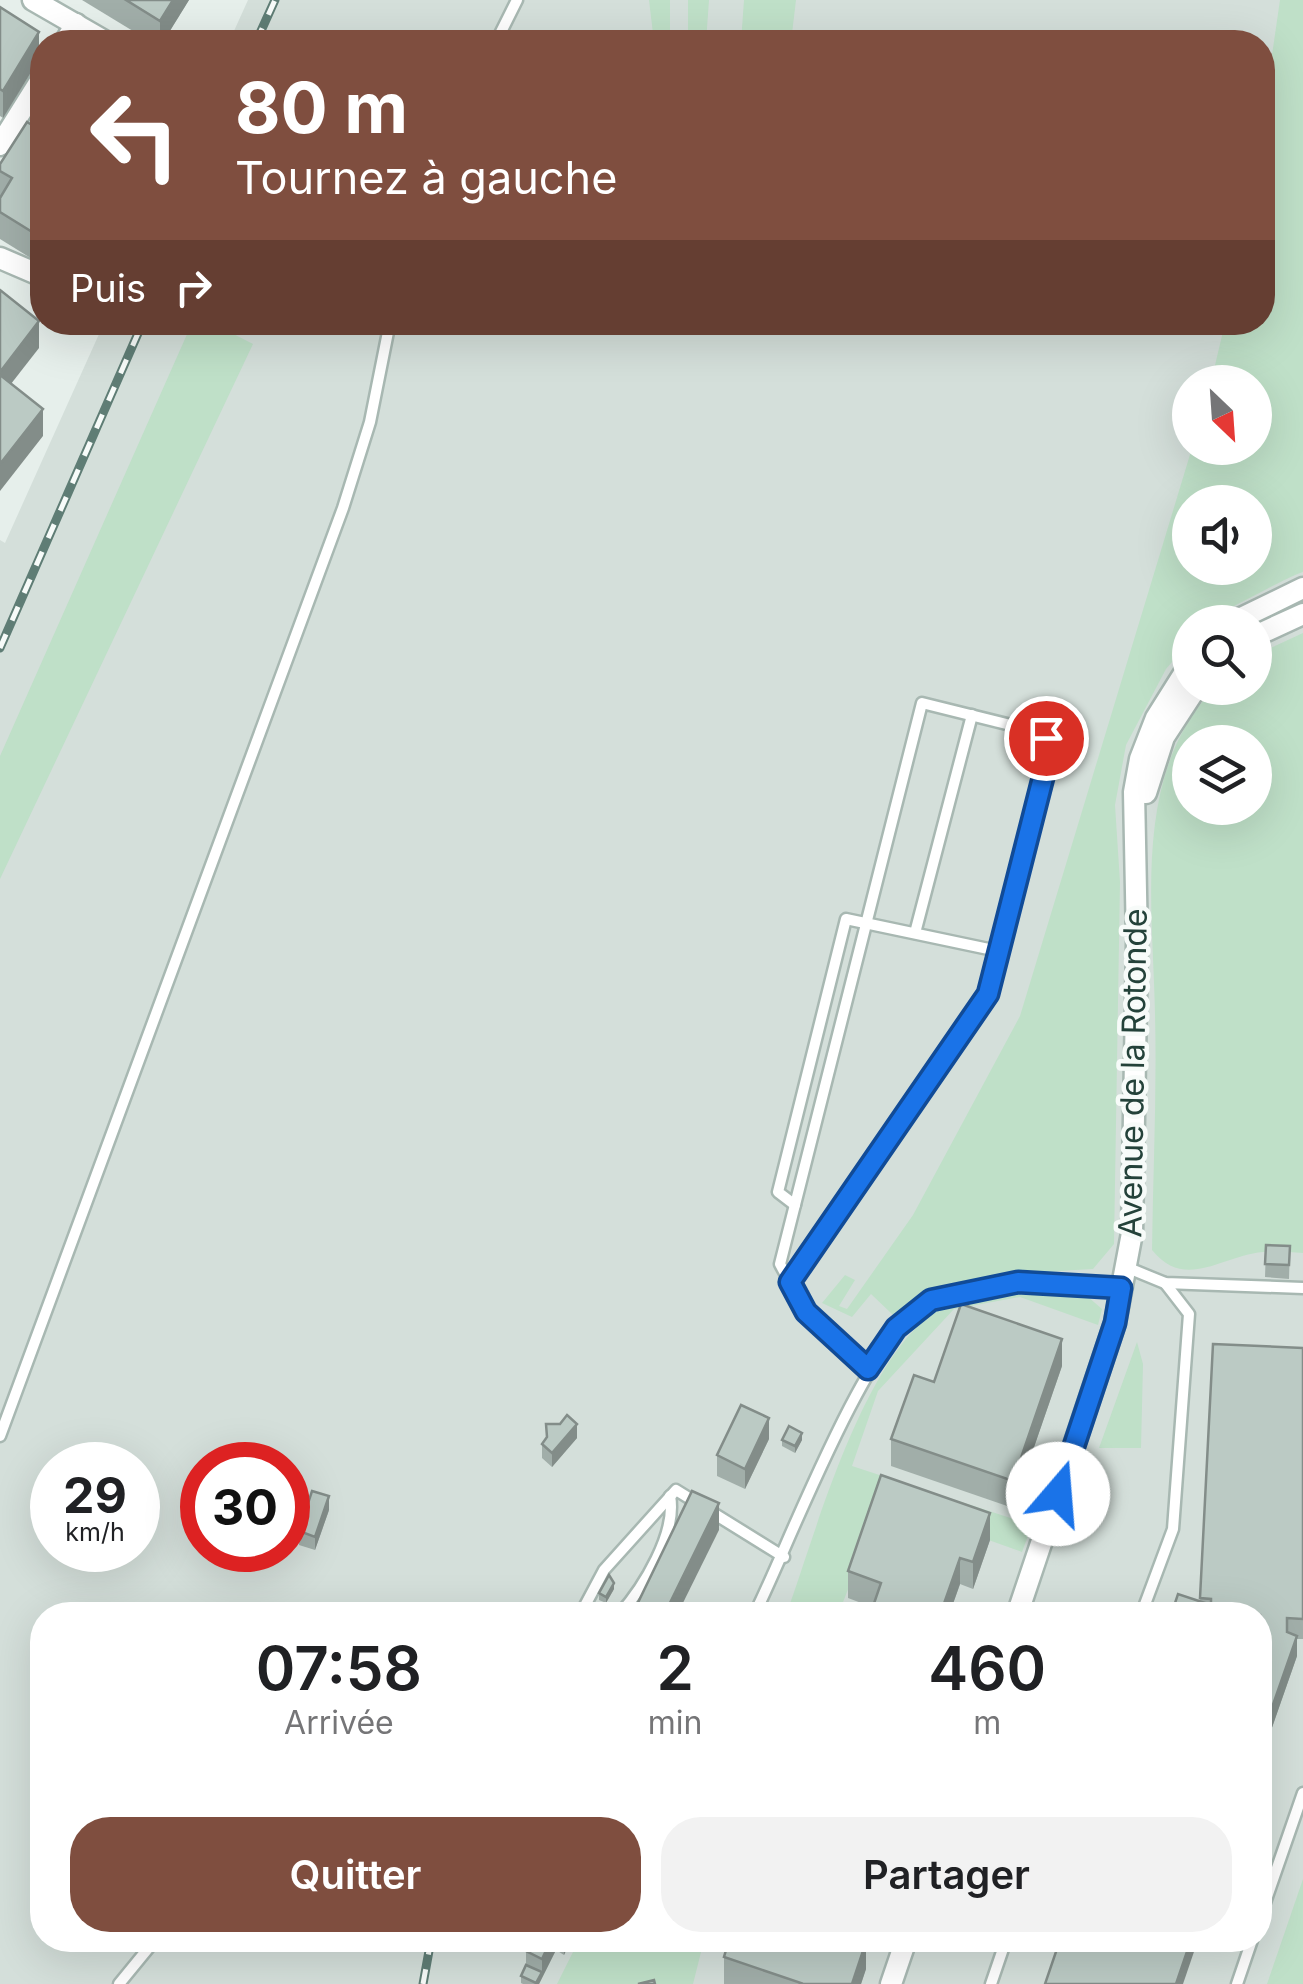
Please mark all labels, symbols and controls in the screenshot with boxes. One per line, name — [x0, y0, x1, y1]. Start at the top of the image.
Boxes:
text: 80 m — [235, 65, 408, 150]
icon: left — [70, 70, 200, 200]
text: Tournez à gauche — [235, 150, 617, 205]
icon: right — [166, 260, 221, 315]
text: Puis — [70, 265, 146, 311]
north arrow — [1172, 365, 1272, 465]
map controls — [1172, 365, 1272, 825]
button: sound — [1172, 485, 1272, 585]
button: search — [1172, 605, 1272, 705]
pin — [1004, 696, 1089, 781]
icon: arrive — [1019, 711, 1074, 766]
button: layers — [1172, 725, 1272, 825]
street label: Avenue de la Rotonde — [1110, 908, 1155, 1238]
speed limit sign: 30 — [180, 1442, 310, 1572]
position arrow — [1006, 1442, 1110, 1546]
text: 29 — [63, 1465, 127, 1525]
text: km/h — [65, 1517, 125, 1547]
text: 07:58 — [256, 1632, 422, 1704]
text: 2 — [656, 1632, 694, 1704]
text: 460 — [928, 1632, 1046, 1704]
text: Arrivée — [284, 1703, 394, 1742]
text: min — [648, 1703, 702, 1742]
text: m — [973, 1703, 1001, 1742]
button: Quitter — [70, 1817, 641, 1932]
button: Partager — [661, 1817, 1232, 1932]

